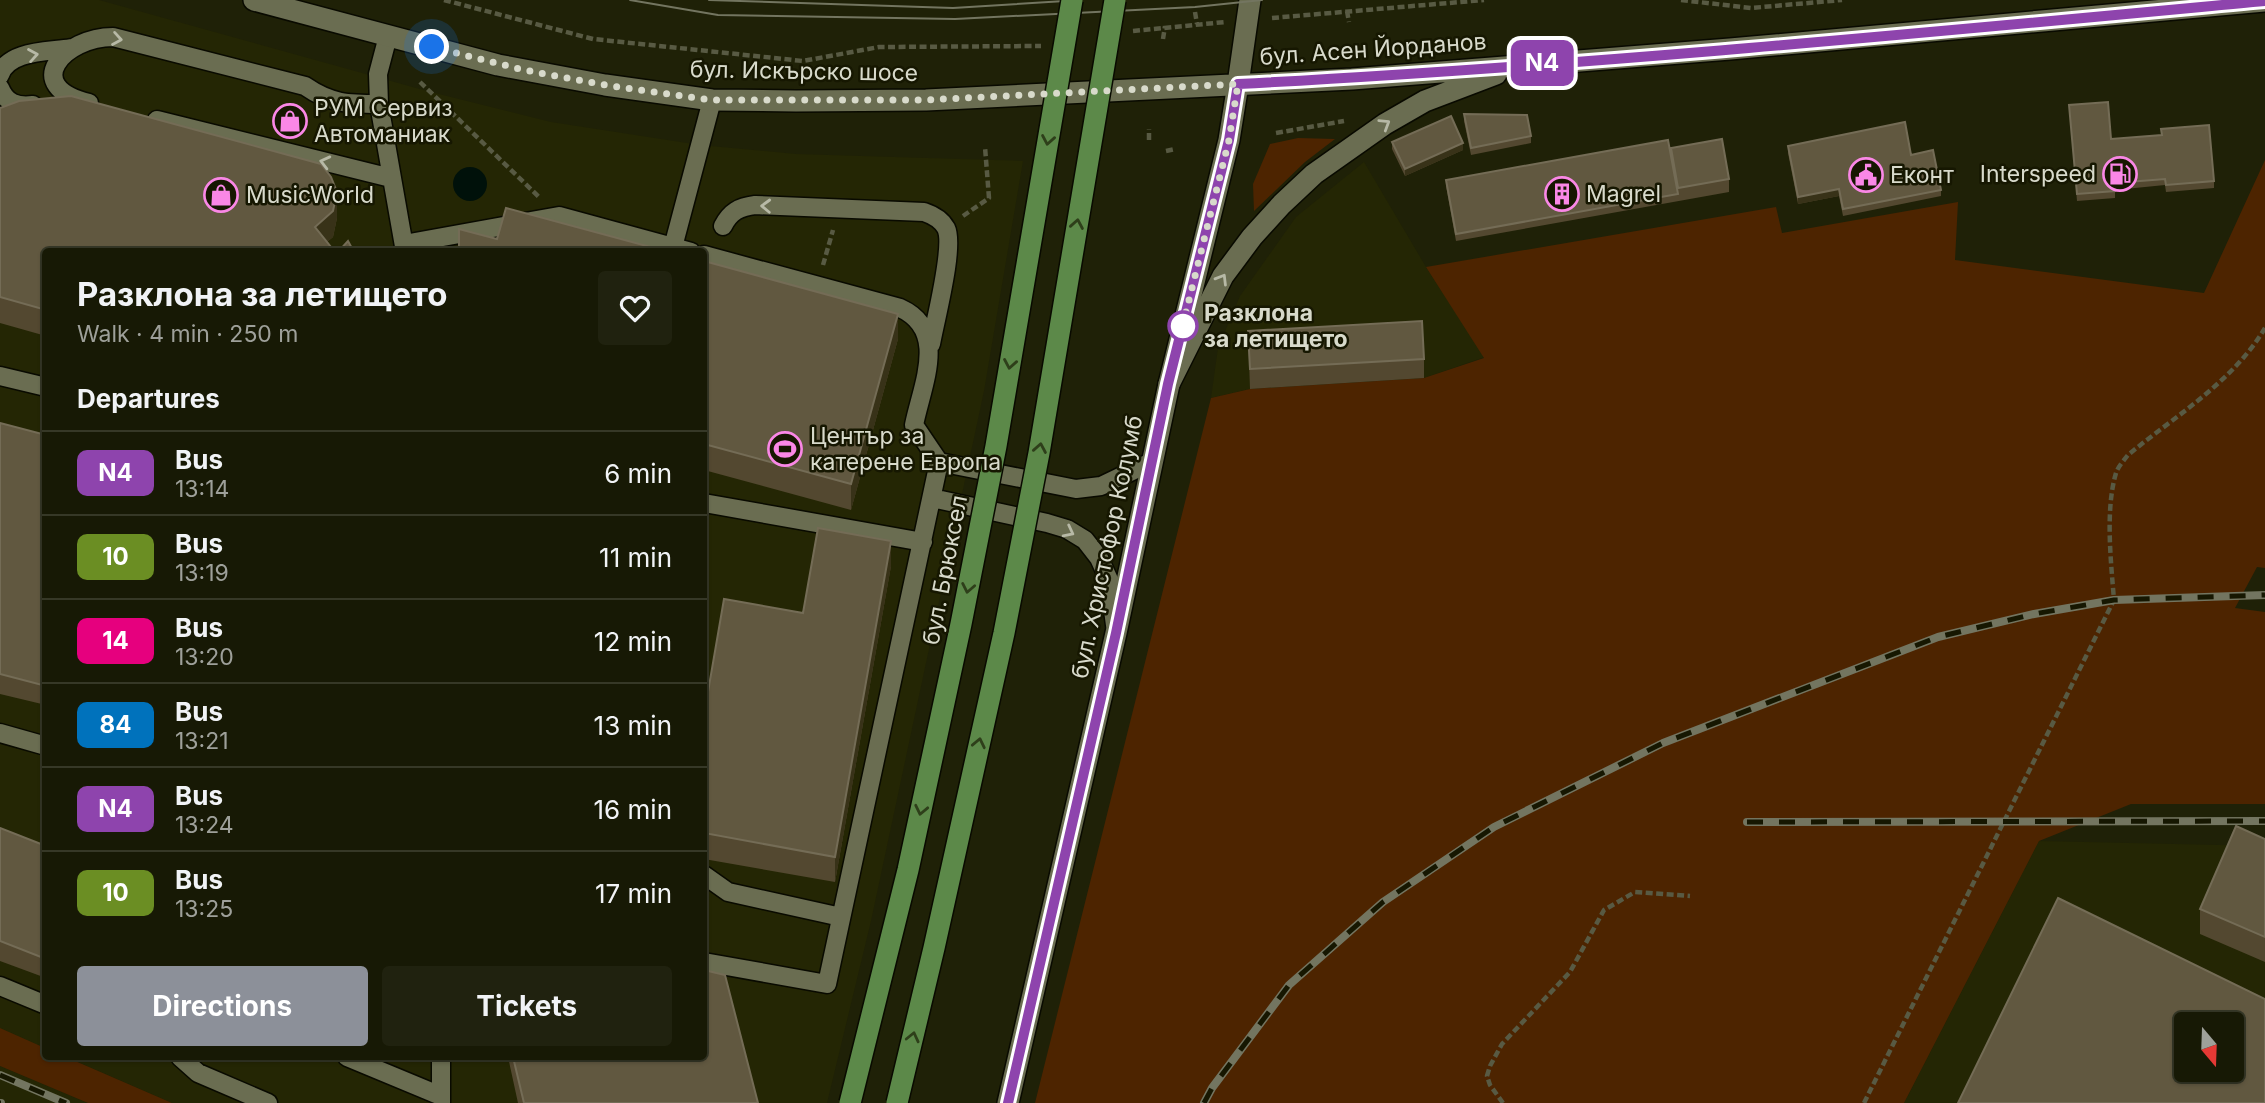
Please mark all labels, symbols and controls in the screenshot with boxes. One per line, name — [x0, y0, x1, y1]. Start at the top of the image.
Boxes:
street label: бул. Асен Йорданов — [1259, 27, 1487, 71]
your location — [414, 29, 449, 64]
one-way arrow — [111, 31, 123, 46]
line badge: N4 — [1510, 40, 1574, 86]
one-way arrow — [27, 48, 38, 63]
text: N4 — [1525, 48, 1559, 77]
street label: бул. Искърско шосе — [690, 55, 918, 87]
place label: РУМ Сервиз Автоманиак — [314, 94, 453, 148]
shop icon: РУМ Сервиз Автоманиак — [271, 102, 309, 140]
one-way arrow — [1378, 120, 1391, 133]
one-way arrow — [1041, 134, 1056, 146]
fuel station icon: Interspeed — [2101, 155, 2139, 193]
one-way arrow — [319, 156, 331, 170]
public building icon: Еконт — [1847, 156, 1885, 194]
place label: Interspeed — [1980, 160, 2096, 188]
place label: Еконт — [1890, 161, 1954, 189]
building icon: Magrel — [1543, 175, 1581, 213]
shop icon: MusicWorld — [202, 176, 240, 214]
place label: Magrel — [1586, 180, 1661, 208]
place label: MusicWorld — [246, 181, 374, 209]
one-way arrow — [761, 198, 772, 213]
one-way arrow — [1069, 218, 1084, 230]
button: heart — [598, 271, 672, 345]
text: Разклона за летището — [77, 274, 447, 314]
one-way arrow — [1214, 274, 1227, 287]
place label: Разклона за летището — [1204, 299, 1348, 353]
marker: Разклона за летището — [1168, 311, 1198, 341]
text: Walk · 4 min · 250 m — [77, 320, 299, 348]
one-way arrow — [1003, 358, 1018, 370]
text: Departures — [77, 383, 220, 414]
street label: бул. Христофор Колумб — [1065, 413, 1149, 681]
place label: Център за катерене Европа — [810, 422, 1001, 476]
sports icon: Център за катерене Европа — [766, 430, 804, 468]
one-way arrow — [1031, 442, 1046, 454]
text: Bus — [175, 444, 223, 475]
text: N4 — [98, 458, 133, 487]
text: 6 min — [604, 458, 672, 489]
text: 13:14 — [175, 475, 229, 503]
street label: бул. Брюксел — [917, 493, 973, 647]
one-way arrow — [1062, 523, 1074, 537]
text: Bus — [175, 528, 223, 559]
text: 10 — [102, 542, 129, 571]
text: 11 min — [599, 542, 672, 573]
text: 13:19 — [175, 559, 229, 587]
one-way arrow — [962, 582, 977, 594]
text: Bus — [175, 612, 223, 643]
text: 14 — [102, 626, 129, 655]
text: 12 min — [594, 626, 672, 657]
text: 13:20 — [175, 643, 234, 671]
text: Bus — [175, 696, 223, 727]
text: 84 — [100, 710, 131, 739]
text: 13 min — [594, 710, 672, 741]
text: 13:21 — [175, 727, 229, 755]
one-way arrow — [971, 737, 986, 749]
text: Bus — [175, 780, 223, 811]
text: N4 — [98, 794, 133, 823]
text: 16 min — [594, 794, 672, 825]
one-way arrow — [914, 804, 929, 816]
text: 13:24 — [175, 811, 234, 839]
text: Bus — [175, 864, 223, 895]
text: 10 — [102, 878, 129, 907]
text: 17 min — [595, 878, 672, 909]
text: 13:25 — [175, 895, 233, 923]
button: Directions — [77, 966, 368, 1046]
button: Tickets — [382, 966, 672, 1046]
north arrow — [2174, 1012, 2244, 1082]
map controls — [2174, 1012, 2244, 1082]
one-way arrow — [905, 1031, 919, 1043]

